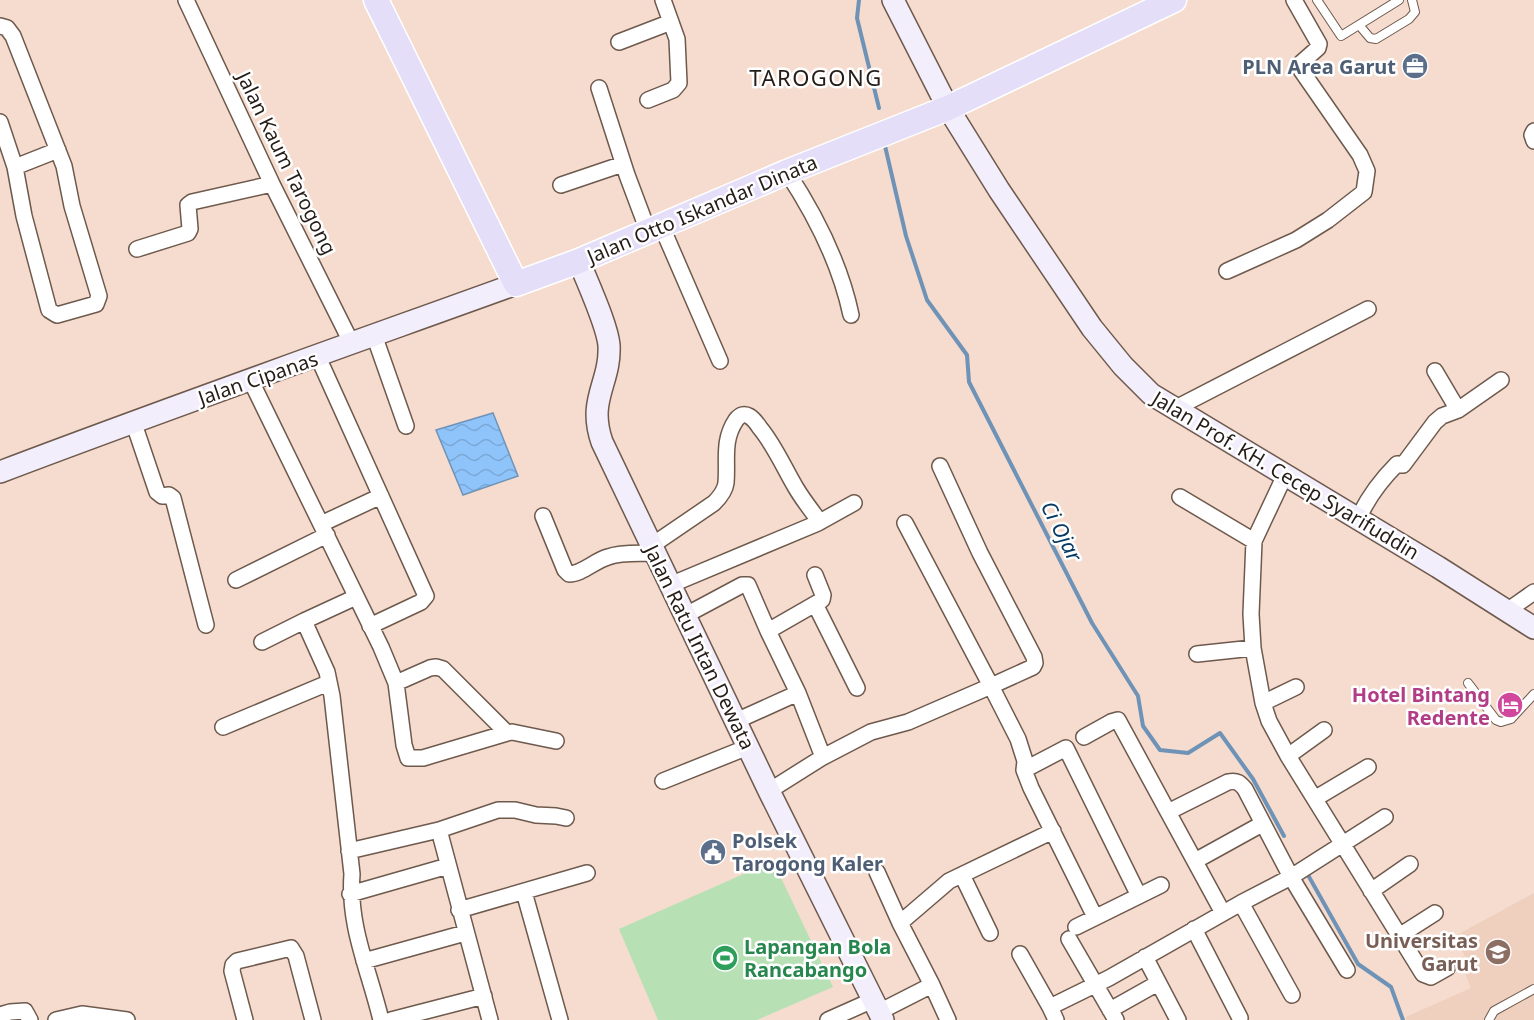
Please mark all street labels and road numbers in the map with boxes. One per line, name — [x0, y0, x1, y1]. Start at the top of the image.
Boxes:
street label: Jalan Kaum Tarogong — [230, 65, 343, 259]
street label: Jalan Otto Iskandar Dinata — [581, 148, 821, 271]
street label: Jalan Cipanas — [193, 345, 322, 412]
street label: Jalan Prof. KH. Cecep Syarifuddin — [1146, 383, 1425, 566]
street label: Jalan Ratu Intan Dewata — [638, 538, 761, 754]

